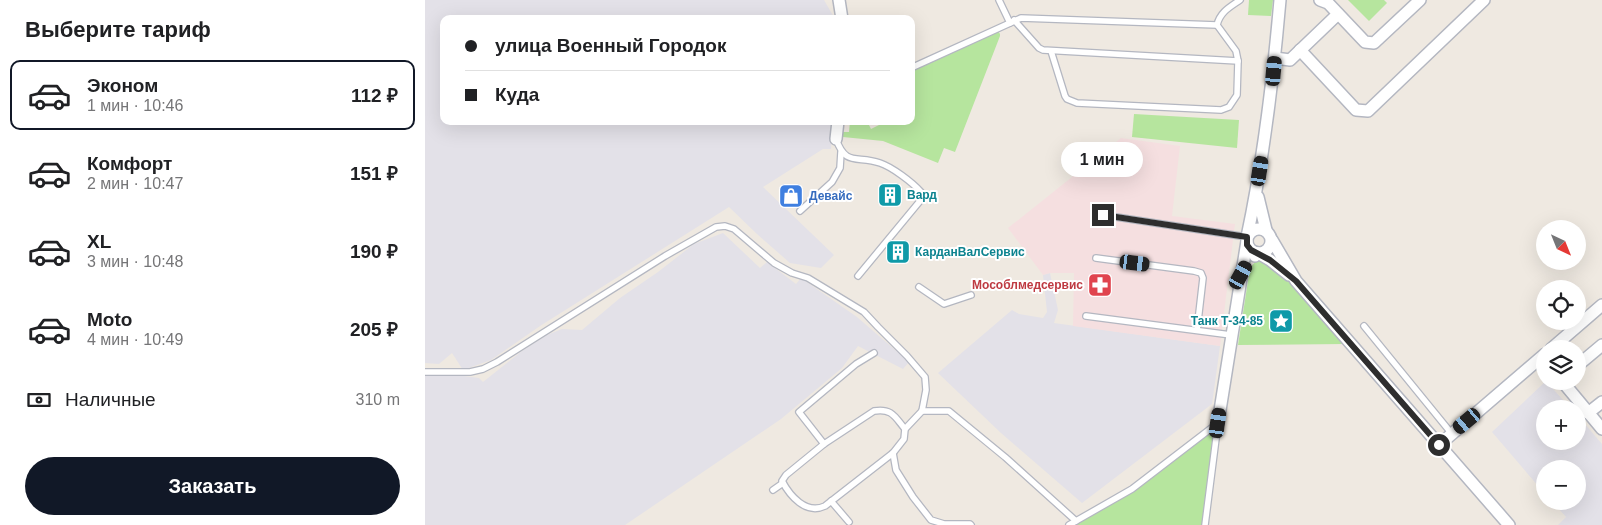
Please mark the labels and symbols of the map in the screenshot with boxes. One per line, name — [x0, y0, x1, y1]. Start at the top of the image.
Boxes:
car — [1265, 55, 1282, 87]
callout: 1 мин — [1062, 142, 1144, 178]
car — [1250, 155, 1269, 187]
building icon: Вард — [877, 182, 903, 208]
shop icon: Девайс — [778, 183, 804, 209]
place label: Вард — [907, 188, 937, 202]
place label: Девайс — [809, 189, 853, 203]
route end — [1092, 204, 1114, 226]
north arrow — [1536, 220, 1586, 270]
building icon: КарданВалСервис — [885, 239, 911, 265]
place label: КарданВалСервис — [915, 245, 1025, 259]
car — [1119, 254, 1150, 272]
car — [1227, 258, 1254, 292]
pharmacy icon: Мособлмедсервис — [1087, 272, 1113, 298]
place label: Мособлмедсервис — [972, 278, 1083, 292]
place icon: Танк Т-34-85 — [1268, 308, 1294, 334]
place label: Танк Т-34-85 — [1191, 314, 1263, 328]
car — [1450, 406, 1483, 436]
car — [1208, 407, 1227, 439]
route start — [1428, 434, 1450, 456]

